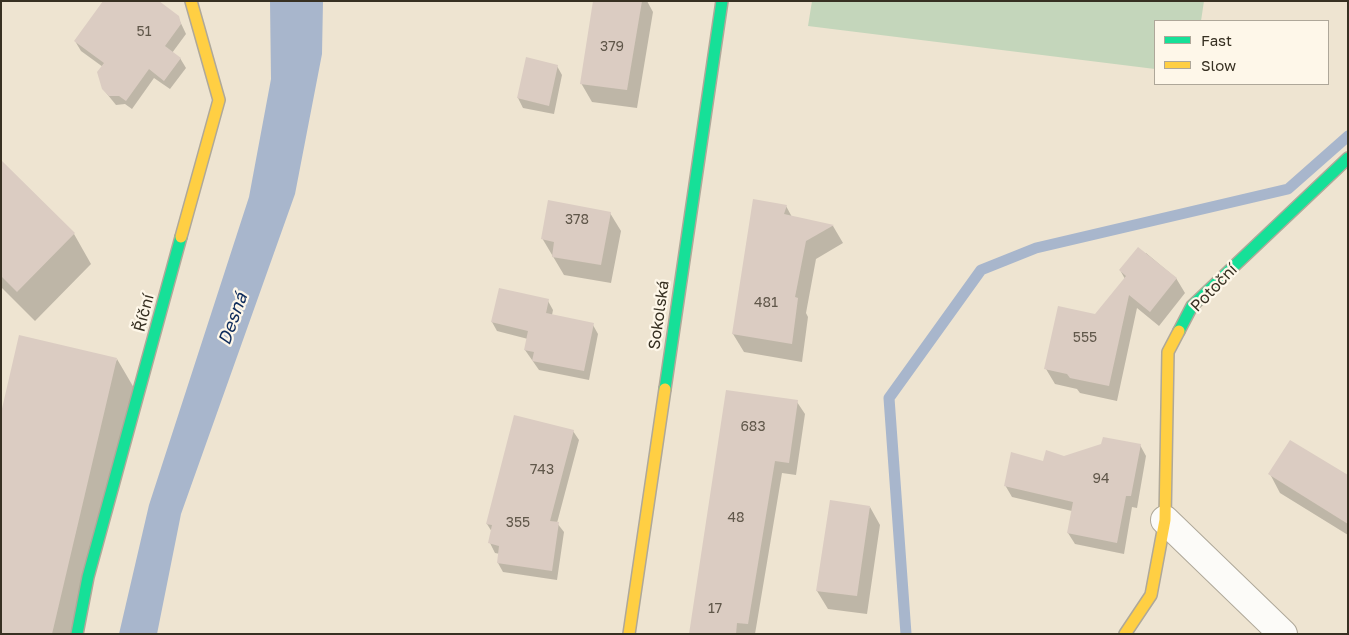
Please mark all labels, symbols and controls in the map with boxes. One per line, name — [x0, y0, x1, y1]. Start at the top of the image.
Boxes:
legend — [1154, 20, 1329, 85]
house number: 51 — [137, 24, 151, 40]
text: Fast — [1201, 31, 1232, 49]
house number: 379 — [600, 39, 624, 55]
text: Slow — [1201, 56, 1236, 74]
house number: 378 — [565, 212, 589, 228]
street label: Potoční — [1187, 260, 1241, 316]
street label: Sokolská — [645, 279, 673, 351]
water label: Desná — [214, 290, 252, 348]
street label: Říční — [130, 292, 158, 334]
house number: 481 — [754, 295, 778, 311]
house number: 555 — [1073, 330, 1097, 346]
house number: 683 — [740, 419, 766, 435]
house number: 743 — [530, 462, 554, 478]
house number: 94 — [1092, 471, 1110, 487]
house number: 48 — [727, 510, 745, 526]
house number: 355 — [506, 515, 530, 531]
house number: 17 — [708, 601, 722, 617]

